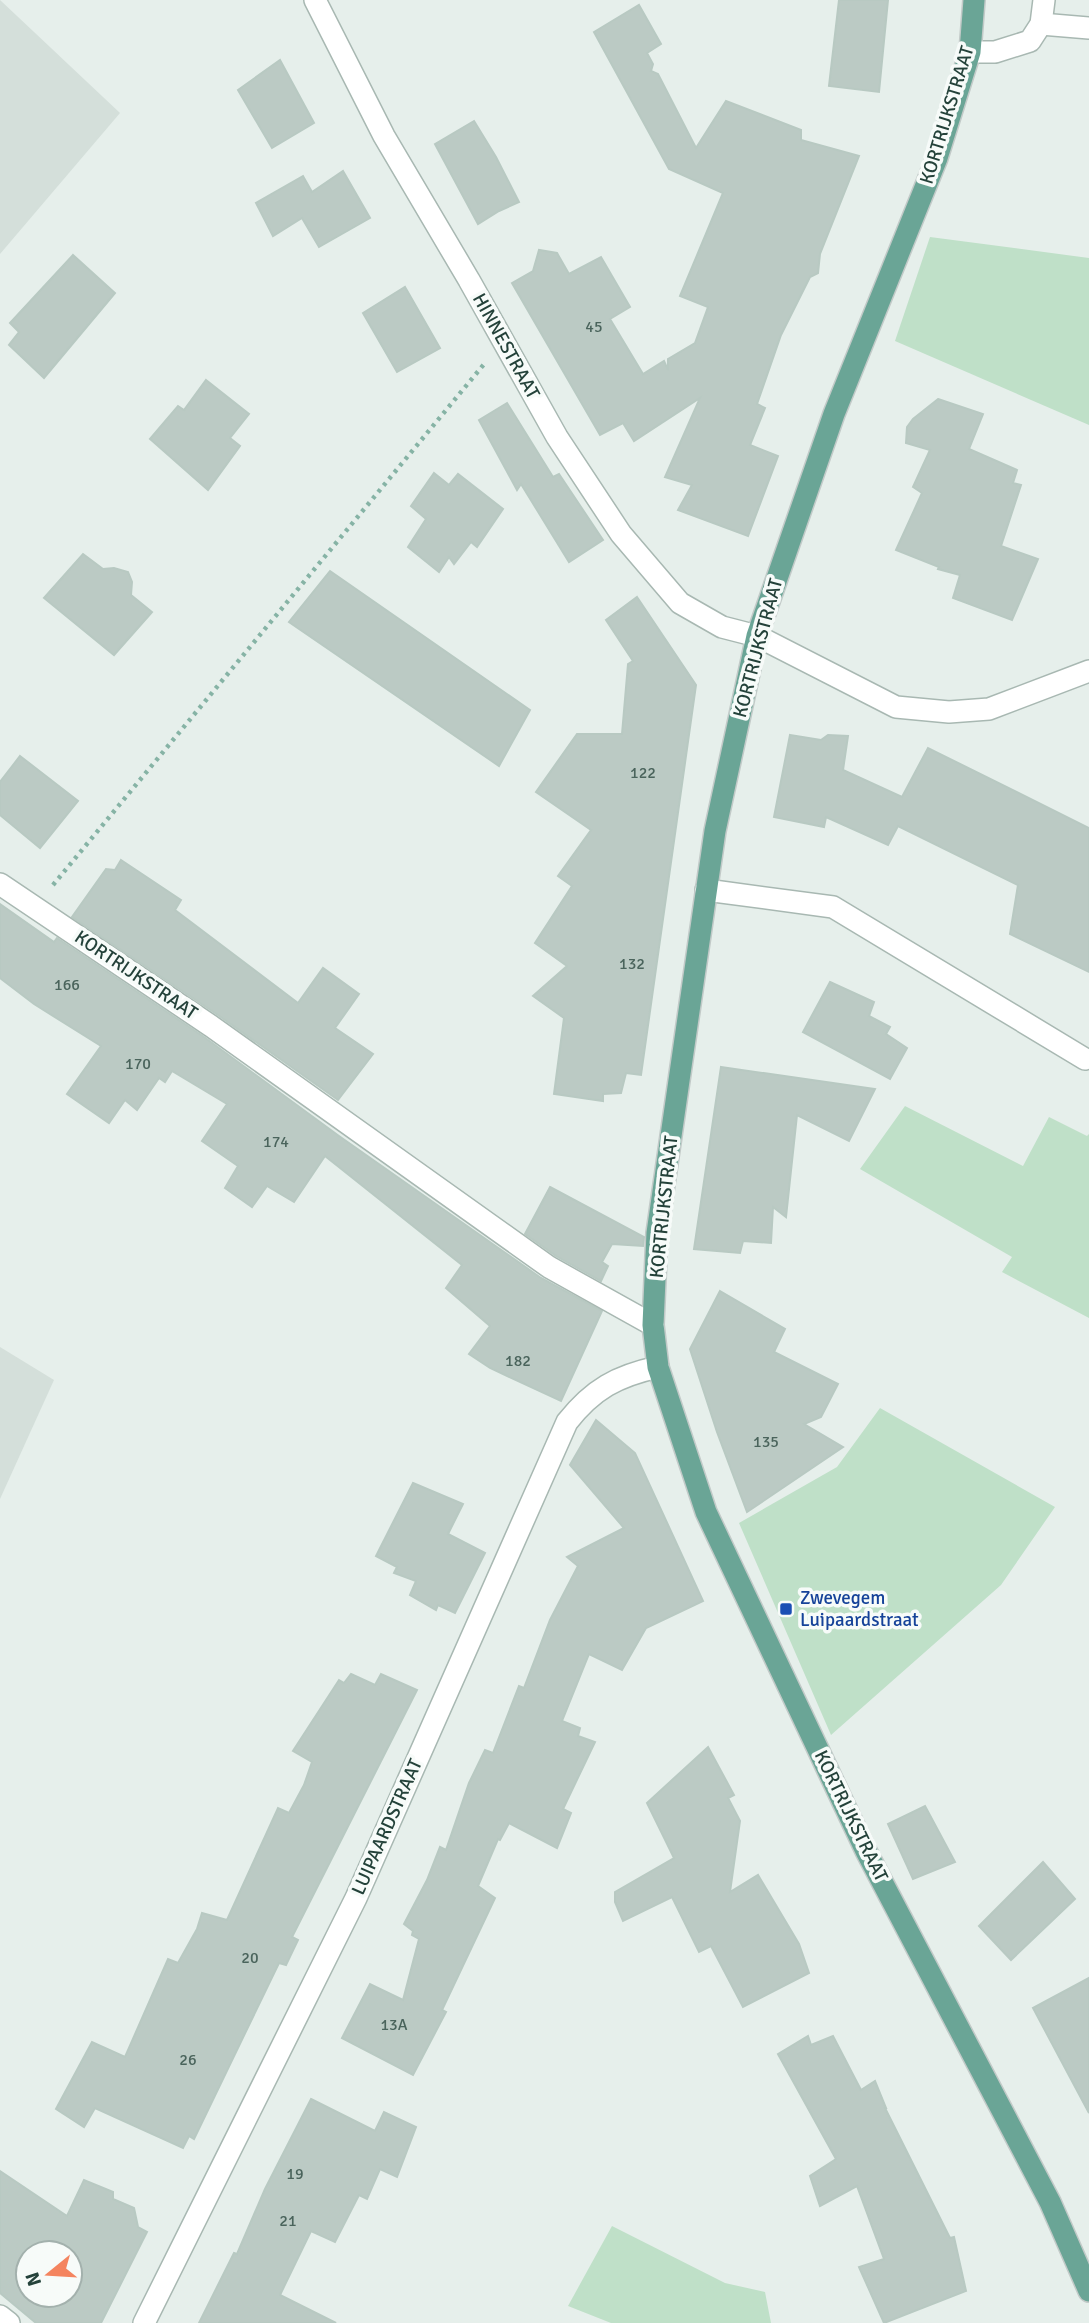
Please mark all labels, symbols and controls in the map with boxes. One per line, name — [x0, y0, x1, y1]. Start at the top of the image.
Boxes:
street label: KORTRIJKSTRAAT — [915, 42, 980, 187]
street label: HINNESTRAAT — [467, 289, 545, 404]
house number: 45 — [585, 317, 603, 337]
street label: KORTRIJKSTRAAT — [728, 575, 788, 720]
house number: 122 — [630, 763, 656, 783]
street label: KORTRIJKSTRAAT — [70, 925, 203, 1025]
house number: 132 — [619, 954, 645, 974]
house number: 166 — [54, 975, 80, 995]
house number: 170 — [125, 1054, 151, 1074]
house number: 174 — [263, 1132, 289, 1152]
street label: KORTRIJKSTRAAT — [645, 1134, 683, 1279]
house number: 182 — [505, 1351, 531, 1371]
house number: 135 — [753, 1432, 779, 1452]
place label: Zwevegem Luipaardstraat — [800, 1586, 919, 1632]
marker: Zwevegem Luipaardstraat — [778, 1601, 794, 1617]
street label: KORTRIJKSTRAAT — [809, 1746, 893, 1886]
street label: LUIPAARDSTRAAT — [346, 1755, 428, 1899]
house number: 20 — [241, 1948, 259, 1968]
house number: 13A — [380, 2015, 408, 2035]
house number: 26 — [179, 2050, 197, 2070]
house number: 19 — [286, 2164, 304, 2184]
house number: 21 — [279, 2211, 297, 2231]
north arrow — [14, 2239, 84, 2309]
text: N — [20, 2269, 47, 2289]

